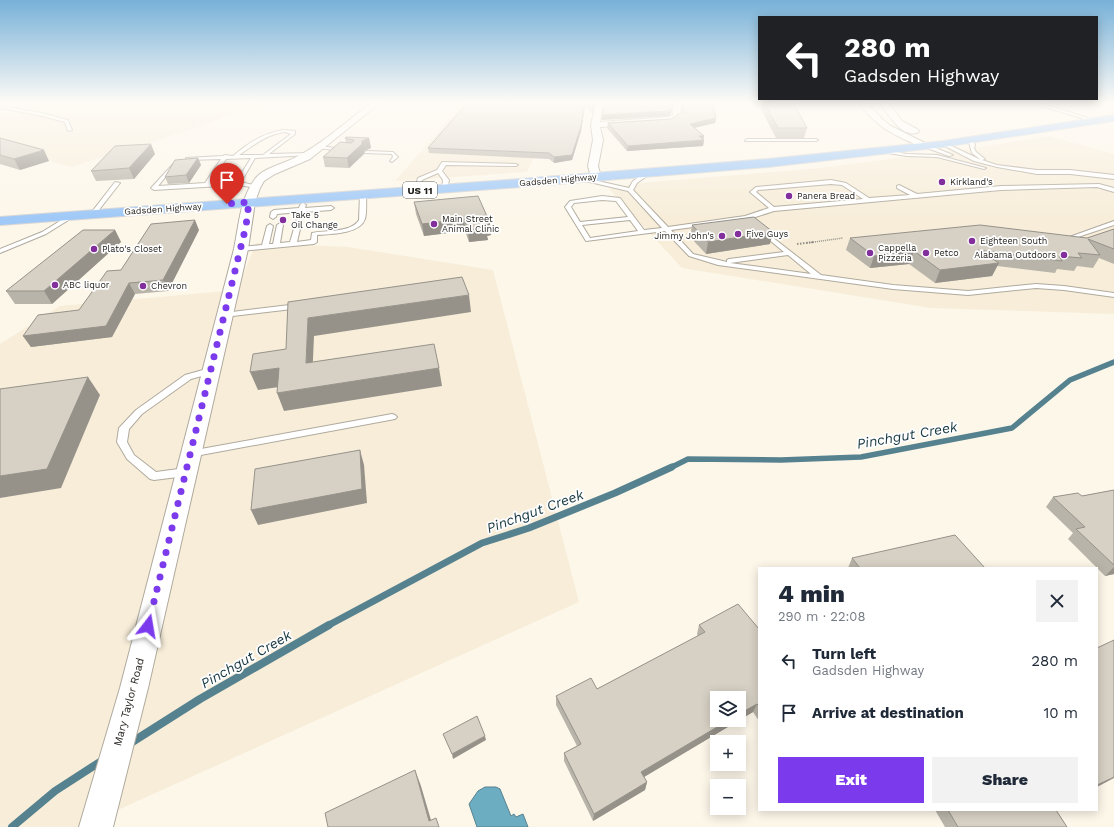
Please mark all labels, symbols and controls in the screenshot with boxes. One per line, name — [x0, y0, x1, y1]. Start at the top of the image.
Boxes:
text: 280 m — [844, 31, 931, 64]
icon: left — [778, 32, 830, 84]
text: Gadsden Highway — [844, 65, 999, 86]
pin — [210, 163, 244, 204]
icon: arrive — [216, 169, 238, 191]
street label: Gadsden Highway — [519, 172, 597, 188]
marker: Kirkland's — [937, 177, 947, 187]
place label: Kirkland's — [950, 177, 993, 187]
road number: US 11 — [403, 182, 437, 198]
marker: Panera Bread — [784, 191, 794, 201]
place label: Panera Bread — [797, 191, 855, 201]
street label: Gadsden Highway — [124, 201, 202, 217]
place label: Take 5 Oil Change — [291, 210, 338, 230]
place label: Main Street Animal Clinic — [442, 214, 499, 234]
marker: Take 5 Oil Change — [278, 215, 288, 225]
marker: Main Street Animal Clinic — [429, 219, 439, 229]
marker: Five Guys — [733, 229, 743, 239]
place label: Five Guys — [746, 229, 788, 239]
place label: Jimmy John's — [654, 231, 714, 241]
marker: Jimmy John's — [717, 231, 727, 241]
marker: Eighteen South — [967, 236, 977, 246]
place label: Eighteen South — [980, 236, 1047, 246]
place label: Cappella Pizzeria — [878, 243, 916, 263]
marker: Plato's Closet — [89, 244, 99, 254]
place label: Plato's Closet — [102, 244, 162, 254]
marker: Cappella Pizzeria — [865, 248, 875, 258]
marker: Petco — [921, 248, 931, 258]
place label: Petco — [934, 248, 959, 258]
place label: Alabama Outdoors — [974, 250, 1056, 260]
marker: Alabama Outdoors — [1059, 250, 1069, 260]
marker: ABC liquor — [50, 280, 60, 290]
place label: ABC liquor — [63, 280, 110, 290]
marker: Chevron — [138, 281, 148, 291]
place label: Chevron — [151, 281, 187, 291]
water label: Pinchgut Creek — [855, 418, 959, 452]
water label: Pinchgut Creek — [484, 486, 586, 536]
text: 4 min — [778, 580, 845, 608]
button: close — [1036, 580, 1078, 622]
position arrow — [127, 605, 169, 647]
text: 290 m · 22:08 — [778, 609, 865, 624]
water label: Pinchgut Creek — [198, 626, 294, 691]
text: Turn left — [812, 645, 876, 663]
icon: left — [778, 650, 800, 672]
text: 280 m — [1031, 652, 1078, 670]
street label: Mary Taylor Road — [111, 656, 147, 748]
text: Gadsden Highway — [812, 663, 924, 678]
map controls — [710, 691, 746, 815]
button: layers — [710, 691, 746, 727]
icon: arrive — [778, 702, 800, 724]
text: Arrive at destination — [812, 704, 964, 722]
text: 10 m — [1043, 704, 1078, 722]
button: + — [710, 735, 746, 771]
button: Exit — [778, 757, 924, 803]
button: Share — [932, 757, 1078, 803]
button: − — [710, 779, 746, 815]

